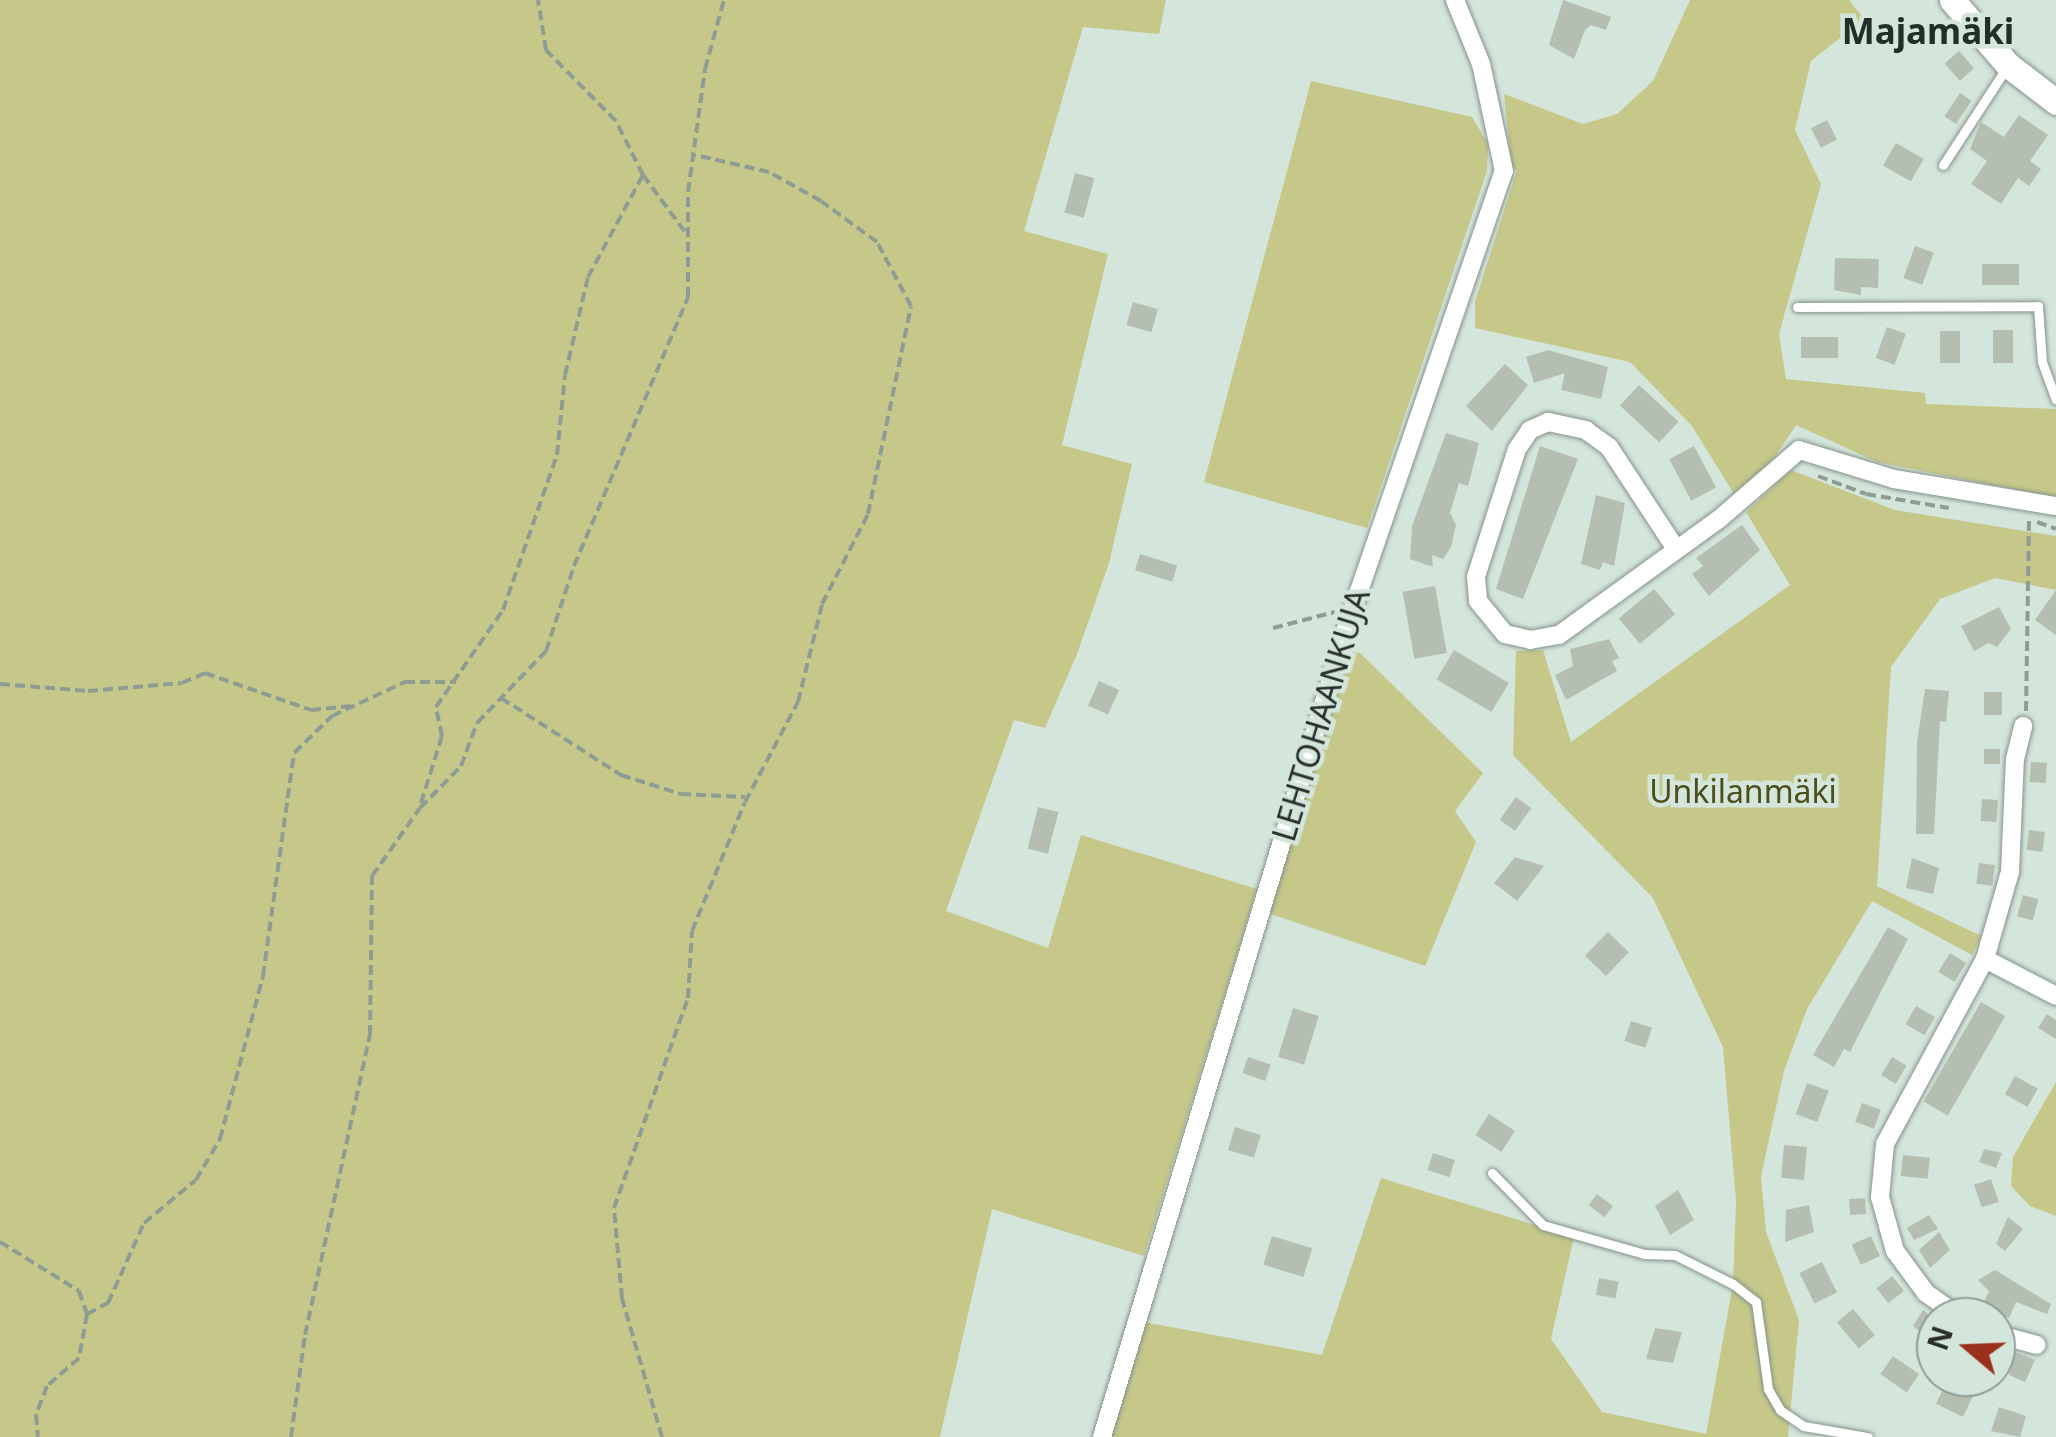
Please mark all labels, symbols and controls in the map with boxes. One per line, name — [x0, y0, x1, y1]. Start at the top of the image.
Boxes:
district label: Majamäki — [1842, 10, 2014, 52]
street label: LEHTOHAANKUJA — [1264, 584, 1378, 846]
park label: Unkilanmäki — [1649, 772, 1837, 810]
north arrow — [1916, 1297, 2016, 1397]
text: N — [1918, 1321, 1961, 1355]

